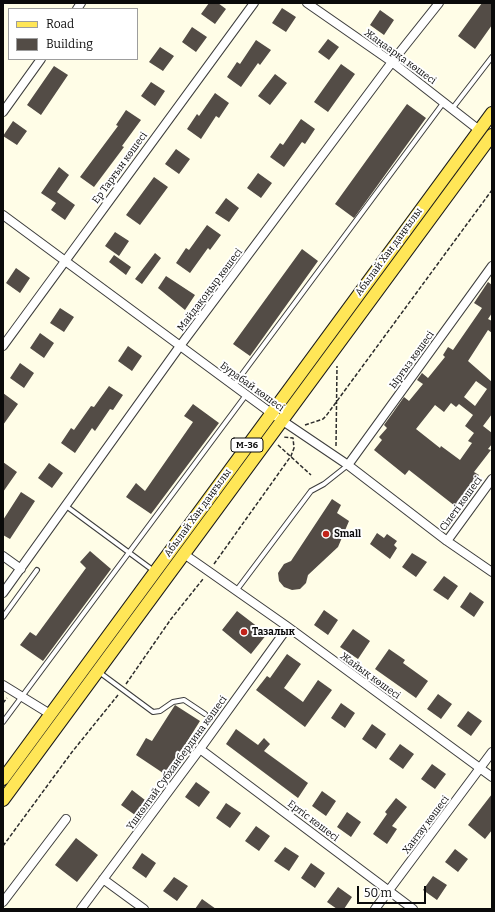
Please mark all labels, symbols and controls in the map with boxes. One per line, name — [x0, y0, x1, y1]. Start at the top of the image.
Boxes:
legend — [8, 8, 138, 60]
text: Road — [46, 17, 74, 31]
street label: Жаңаарқа көшесі — [362, 27, 438, 87]
text: Building — [46, 37, 93, 51]
street label: Ер Тарғын көшесі — [90, 130, 150, 206]
street label: Абылай Хан даңғылы — [353, 206, 425, 298]
street label: Майдақоңыр көшесі — [175, 246, 245, 334]
street label: Ырғыз көшесі — [387, 329, 437, 391]
street label: Бурабай көшесі — [218, 360, 286, 414]
road number: M-36 — [231, 438, 263, 452]
street label: Абылай Хан даңғылы — [162, 467, 234, 559]
street label: Сілеті көшесі — [437, 474, 485, 534]
place label: Small — [334, 528, 361, 540]
marker: Small — [321, 529, 331, 539]
place label: Тазалык — [252, 626, 295, 638]
marker: Тазалык — [239, 627, 249, 637]
street label: Жайық көшесі — [337, 650, 403, 702]
street label: Үшкөлтай Субханбердина көшесі — [124, 694, 230, 832]
street label: Хантау көшесі — [400, 794, 452, 856]
street label: Ертіс көшесі — [285, 798, 341, 844]
scale bar — [359, 878, 428, 904]
text: 50 m — [364, 886, 392, 900]

